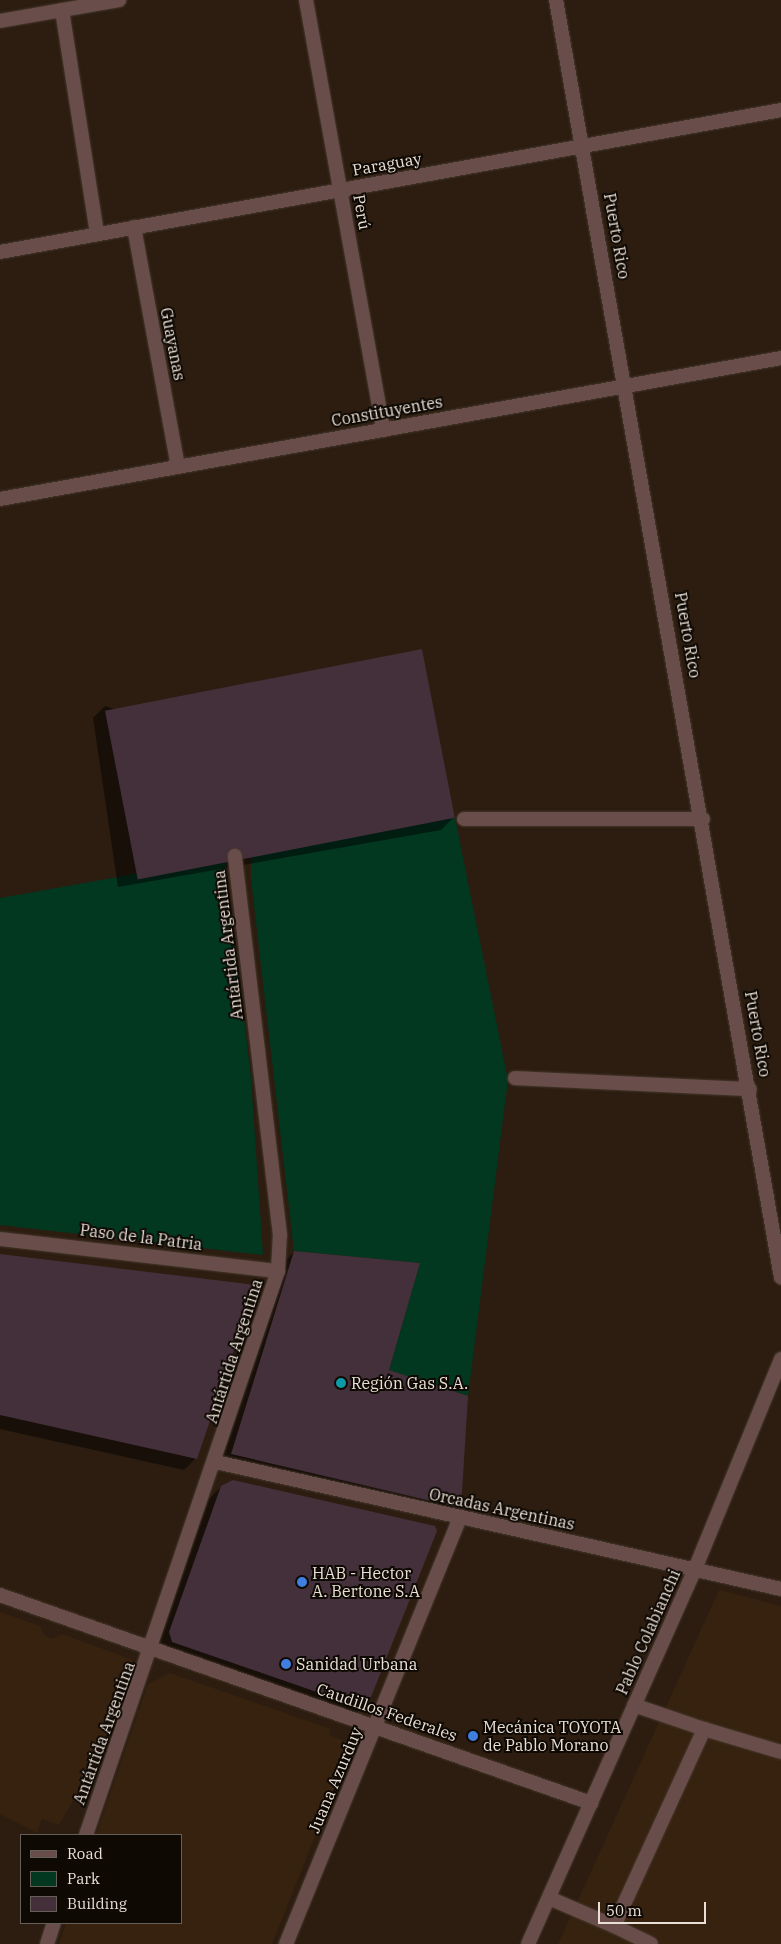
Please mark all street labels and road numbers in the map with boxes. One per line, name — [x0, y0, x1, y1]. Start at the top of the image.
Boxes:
street label: Paraguay — [351, 148, 423, 180]
street label: Puerto Rico — [600, 191, 634, 281]
street label: Perú — [349, 193, 375, 231]
street label: Guayanas — [157, 306, 189, 382]
street label: Constituyentes — [330, 392, 444, 430]
street label: Puerto Rico — [671, 590, 705, 680]
street label: Antártida Argentina — [209, 869, 247, 1021]
street label: Puerto Rico — [741, 989, 775, 1079]
street label: Paso de la Patria — [79, 1220, 203, 1254]
street label: Antártida Argentina — [202, 1276, 266, 1426]
street label: Orcadas Argentinas — [427, 1484, 577, 1534]
street label: Pablo Colabianchi — [612, 1566, 684, 1698]
street label: Antártida Argentina — [69, 1659, 139, 1807]
street label: Caudillos Federales — [314, 1679, 460, 1745]
street label: Juana Azurduy — [304, 1724, 366, 1836]

